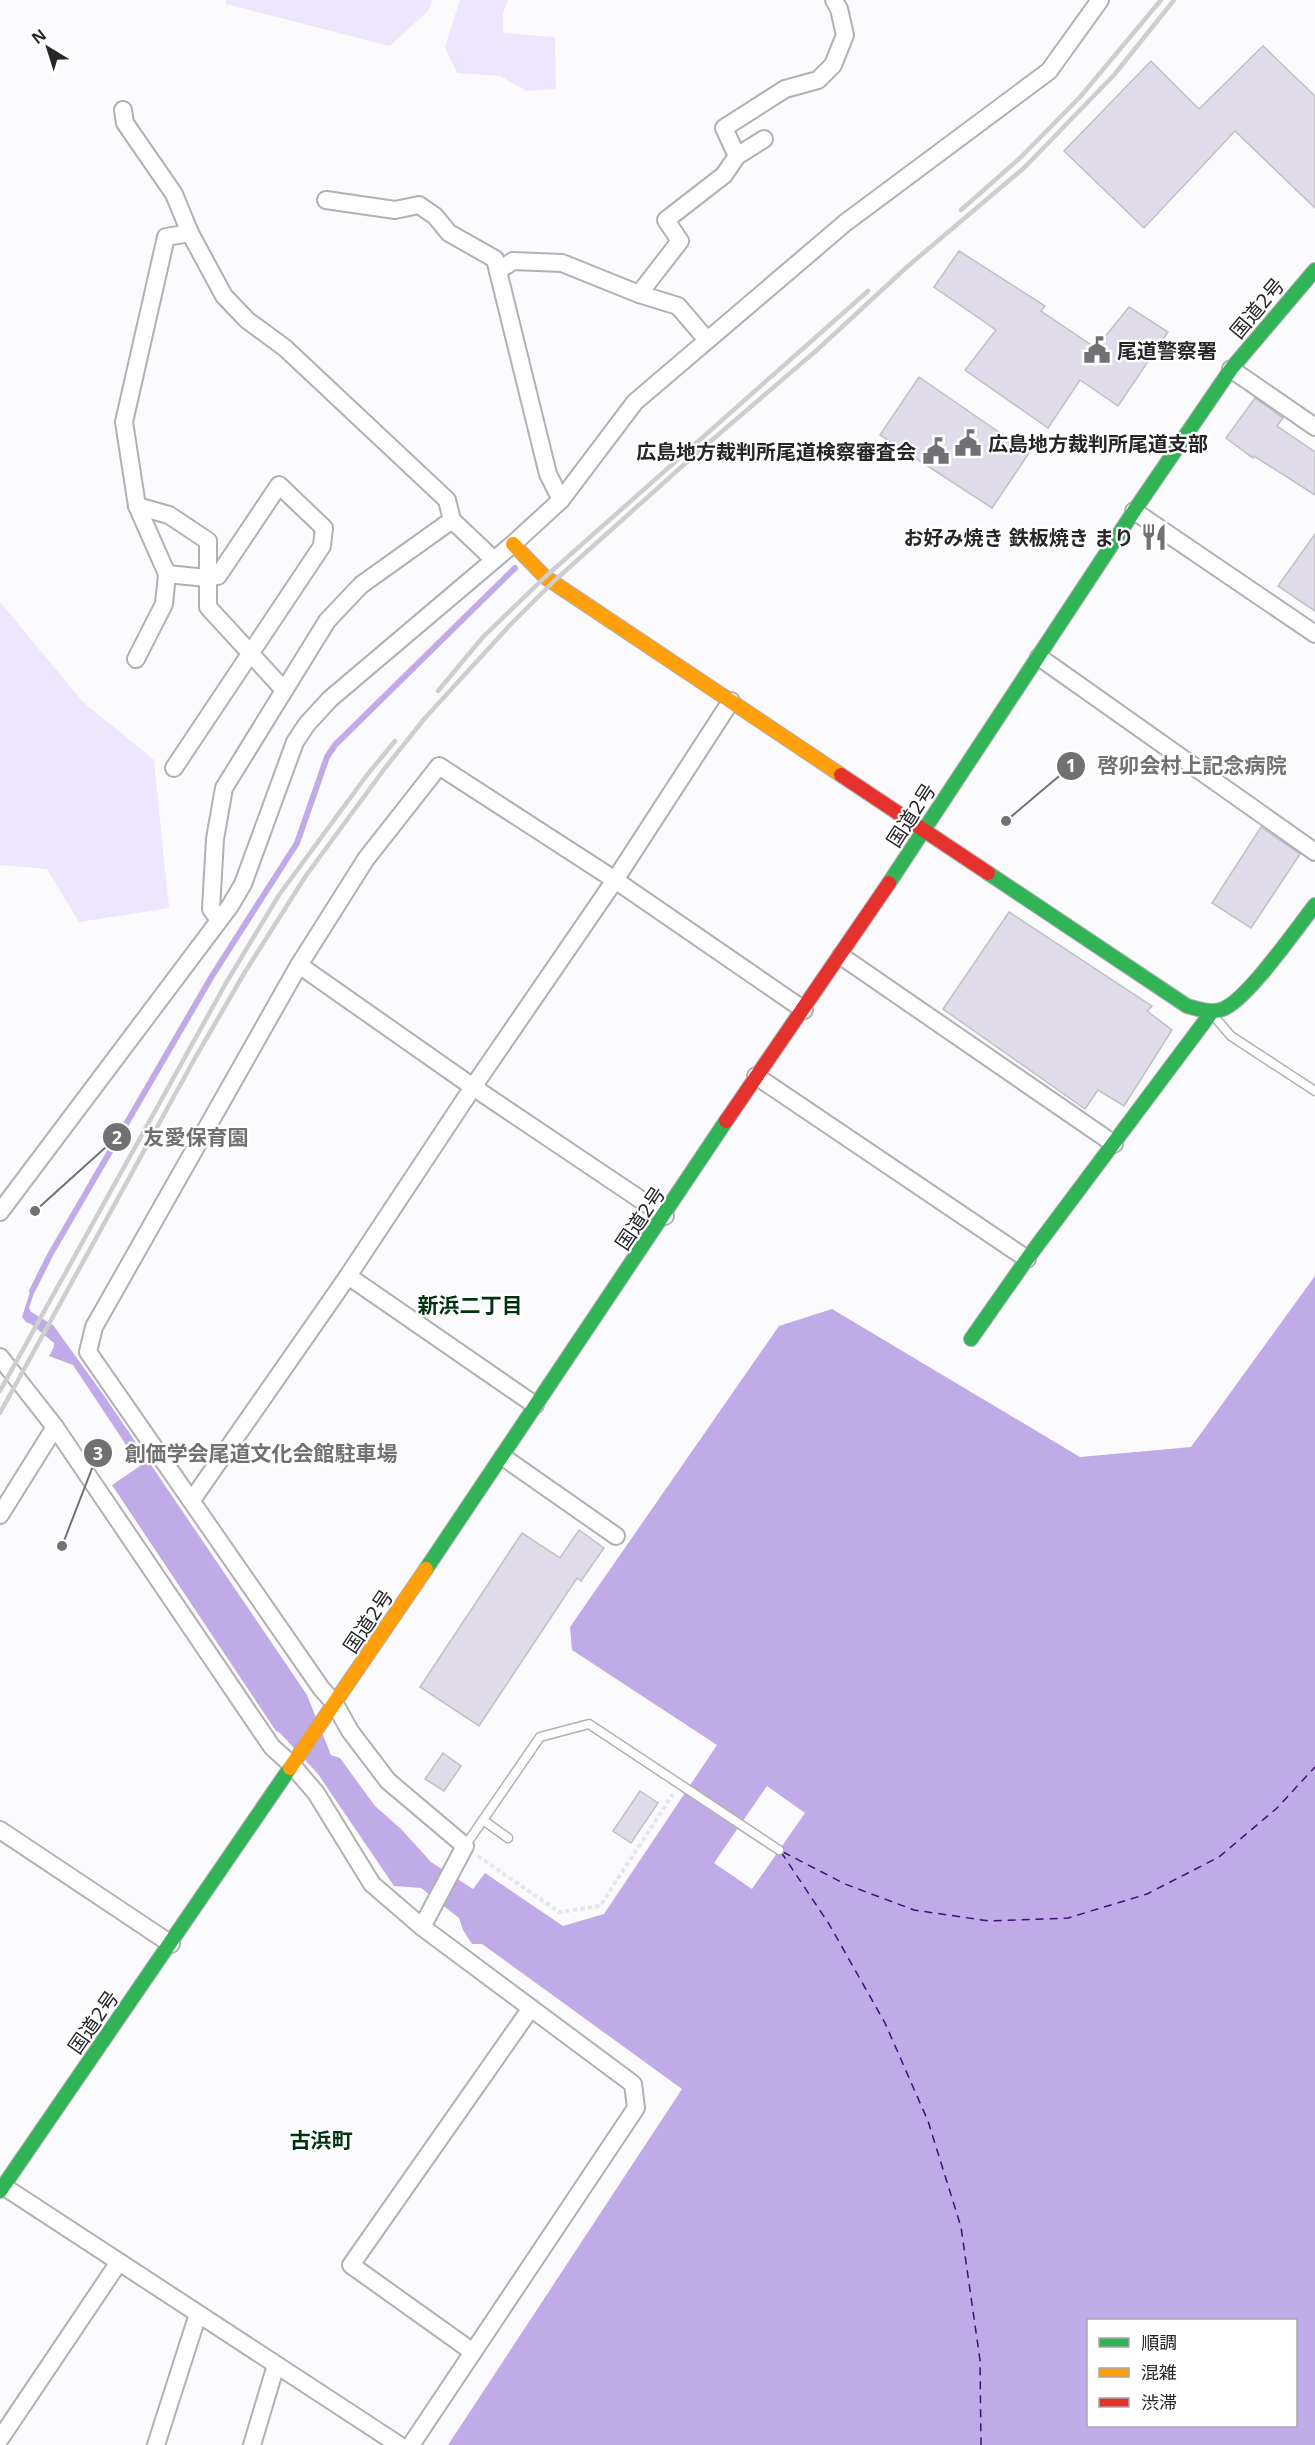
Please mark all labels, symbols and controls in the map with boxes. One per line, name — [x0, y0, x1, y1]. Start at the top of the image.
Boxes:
north arrow — [18, 18, 78, 78]
text: N — [27, 24, 51, 49]
street label: 国道2号 — [1224, 272, 1290, 344]
public building icon: 尾道警察署 — [1082, 335, 1112, 365]
place label: 尾道警察署 — [1117, 337, 1217, 364]
public building icon: 広島地方裁判所尾道支部 — [953, 428, 983, 458]
place label: 広島地方裁判所尾道支部 — [988, 430, 1208, 457]
public building icon: 広島地方裁判所尾道検察審査会 — [921, 436, 951, 466]
place label: 広島地方裁判所尾道検察審査会 — [636, 438, 916, 465]
restaurant icon: お好み焼き 鉄板焼き まり — [1139, 522, 1169, 552]
place label: お好み焼き 鉄板焼き まり — [904, 524, 1134, 551]
callout: 啓卯会村上記念病院 — [1056, 746, 1299, 785]
text: 啓卯会村上記念病院 — [1098, 751, 1287, 779]
text: 1 — [1066, 753, 1076, 777]
street label: 国道2号 — [880, 778, 942, 852]
callout: 友愛保育園 — [102, 1118, 261, 1157]
text: 友愛保育園 — [144, 1123, 249, 1151]
text: 2 — [112, 1125, 122, 1149]
street label: 国道2号 — [609, 1181, 671, 1255]
district label: 新浜二丁目 — [418, 1291, 523, 1319]
callout: 創価学会尾道文化会館駐車場 — [83, 1434, 410, 1473]
text: 創価学会尾道文化会館駐車場 — [125, 1439, 398, 1467]
text: 3 — [93, 1441, 103, 1465]
street label: 国道2号 — [337, 1584, 399, 1658]
street label: 国道2号 — [61, 1985, 125, 2059]
district label: 古浜町 — [290, 2126, 353, 2154]
legend — [1087, 2319, 1297, 2427]
text: 順調 — [1141, 2330, 1177, 2354]
text: 混雑 — [1141, 2360, 1177, 2384]
text: 渋滞 — [1141, 2390, 1177, 2414]

